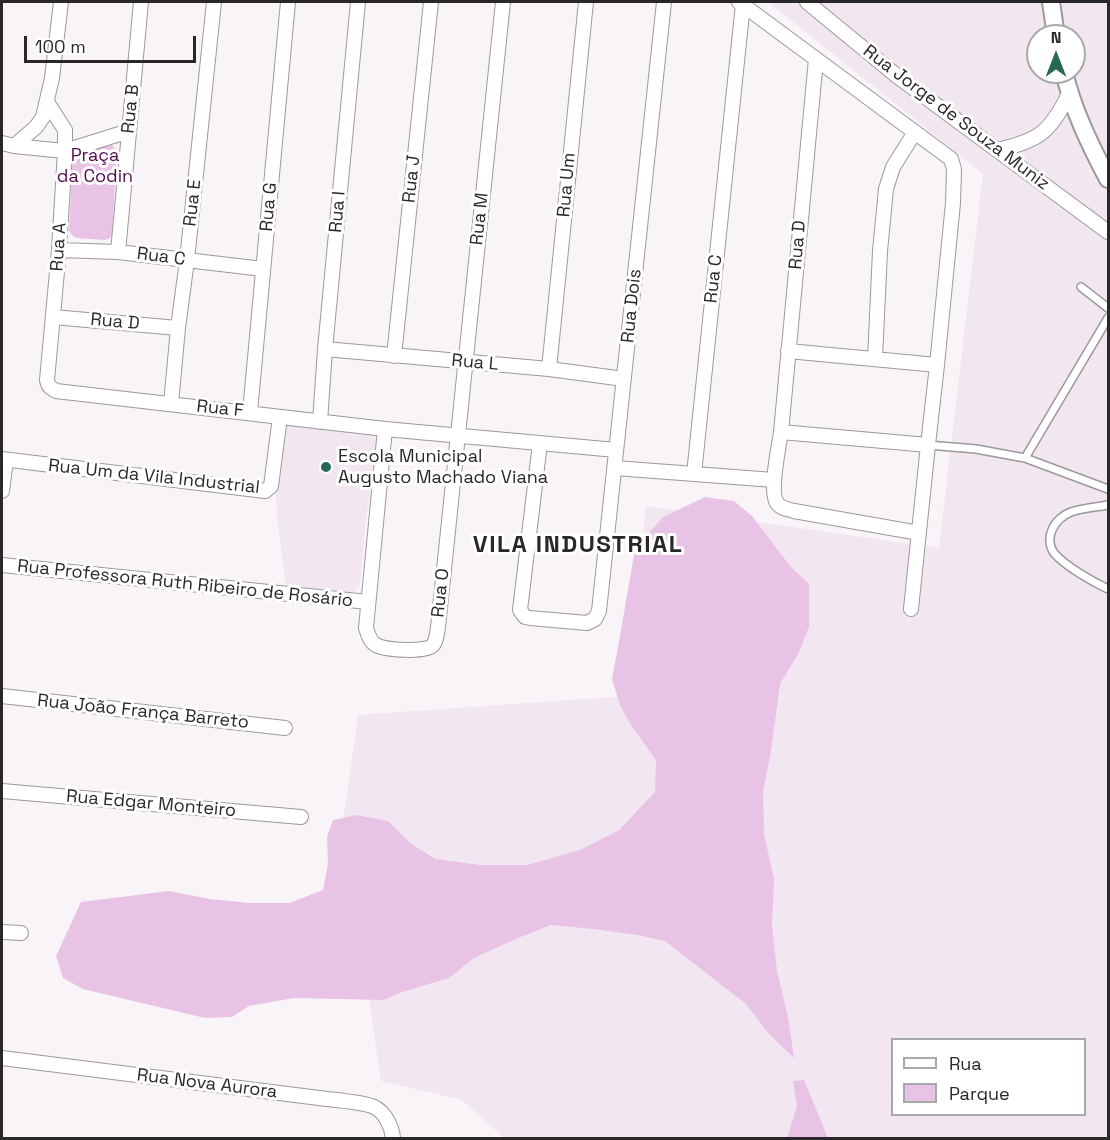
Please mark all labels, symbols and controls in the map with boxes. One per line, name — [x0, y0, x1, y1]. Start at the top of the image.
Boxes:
scale bar — [27, 24, 200, 62]
north arrow — [1026, 24, 1086, 84]
text: N — [1051, 27, 1061, 48]
text: 100 m — [35, 35, 86, 58]
street label: Rua Jorge de Souza Muniz — [859, 41, 1053, 195]
street label: Rua B — [118, 83, 144, 135]
park label: Praça da Codin — [57, 145, 133, 188]
street label: Rua Um — [553, 152, 581, 218]
street label: Rua J — [399, 154, 425, 204]
street label: Rua E — [180, 178, 206, 228]
street label: Rua G — [256, 182, 282, 232]
street label: Rua I — [325, 190, 351, 234]
street label: Rua M — [466, 192, 494, 246]
street label: Rua D — [785, 220, 811, 270]
street label: Rua A — [47, 222, 71, 272]
street label: Rua C — [135, 243, 187, 271]
street label: Rua C — [701, 254, 727, 304]
street label: Rua Dois — [617, 268, 647, 344]
street label: Rua D — [90, 309, 140, 335]
street label: Rua L — [451, 350, 499, 376]
street label: Rua F — [195, 396, 245, 422]
place label: Escola Municipal Augusto Machado Viana — [338, 446, 548, 488]
street label: Rua Um da Vila Industrial — [47, 455, 261, 499]
marker: Escola Municipal Augusto Machado Viana — [319, 460, 333, 474]
district label: VILA INDUSTRIAL — [473, 531, 683, 559]
street label: Rua Professora Ruth Ribeiro de Rosário — [16, 556, 354, 612]
street label: Rua O — [428, 567, 454, 619]
street label: Rua João França Barreto — [36, 690, 250, 734]
street label: Rua Edgar Monteiro — [65, 786, 237, 822]
legend — [891, 1038, 1086, 1116]
text: Rua — [949, 1052, 982, 1075]
street label: Rua Nova Aurora — [136, 1065, 278, 1103]
text: Parque — [949, 1082, 1010, 1105]

